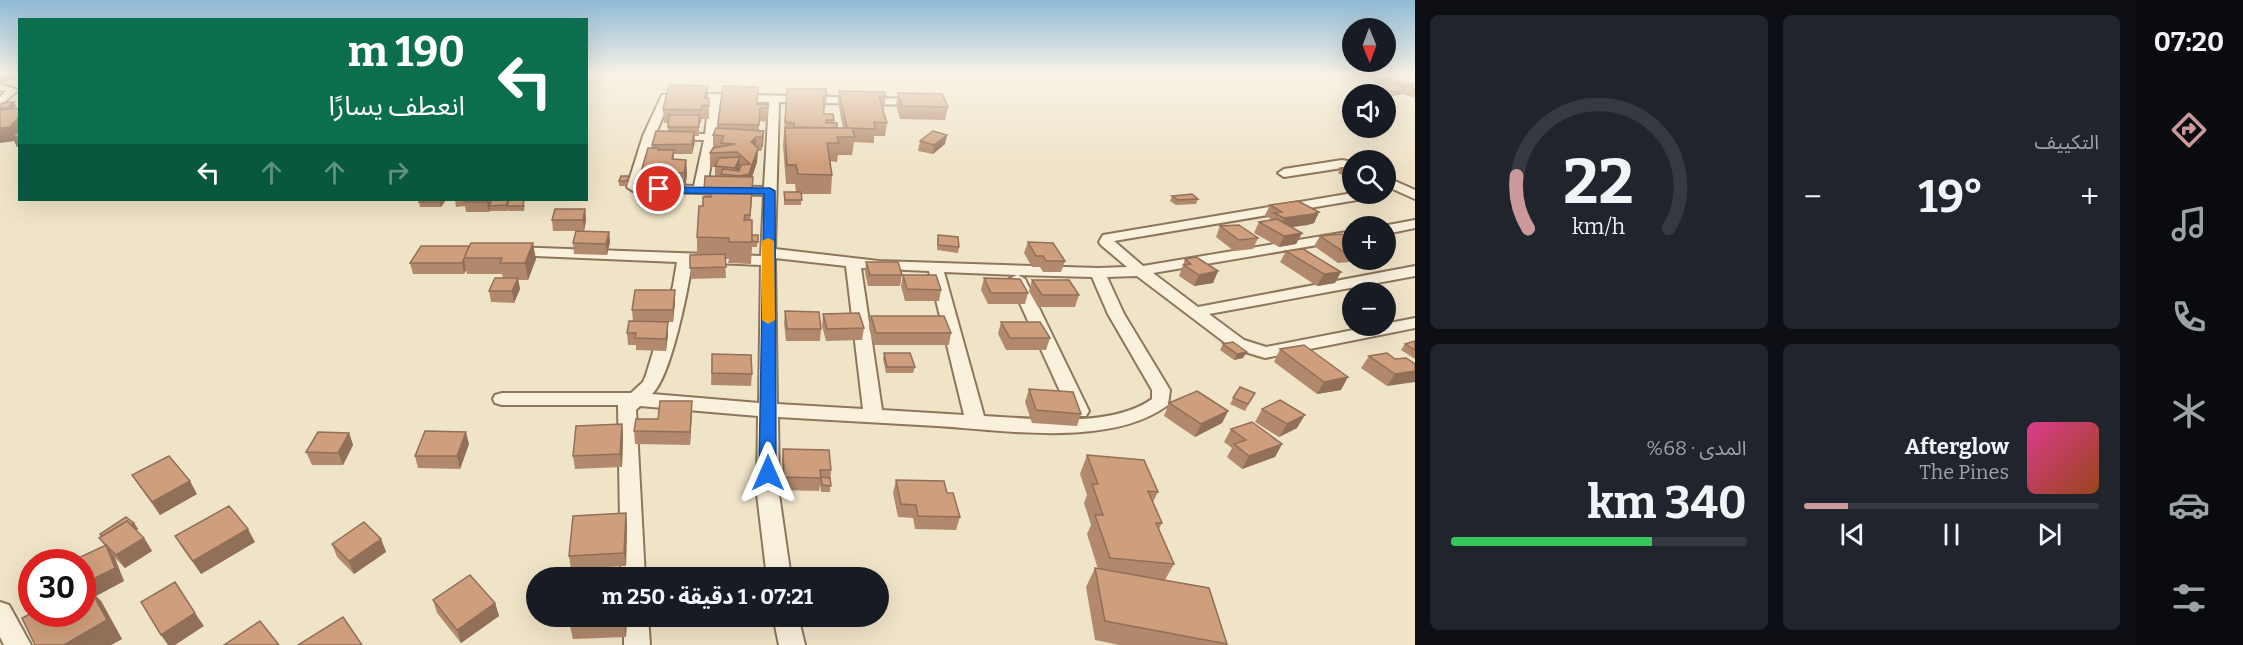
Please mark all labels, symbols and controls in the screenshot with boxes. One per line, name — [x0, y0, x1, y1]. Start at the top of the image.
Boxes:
north arrow — [1342, 18, 1396, 72]
map controls — [1342, 18, 1396, 336]
text: 07:20 — [2154, 26, 2224, 58]
text: 190 m — [348, 27, 465, 77]
icon: left — [486, 42, 564, 120]
button: sound — [1342, 84, 1396, 138]
text: انعطف يسارًا — [328, 90, 465, 122]
icon: directions — [2168, 109, 2210, 151]
text: التكييف — [2035, 130, 2099, 154]
text: 22 — [1564, 145, 1634, 220]
button: search — [1342, 150, 1396, 204]
icon: left — [192, 156, 225, 189]
icon: ahead — [255, 156, 288, 189]
icon: ahead — [318, 156, 351, 189]
icon: right — [381, 156, 414, 189]
pin — [633, 163, 684, 214]
text: 19° — [1918, 170, 1984, 224]
icon: arrive — [642, 172, 675, 205]
text: − — [1804, 177, 1822, 217]
text: + — [2080, 177, 2099, 217]
icon: music — [2168, 203, 2210, 245]
text: km/h — [1572, 214, 1625, 240]
button: + — [1342, 216, 1396, 270]
button: − — [1342, 282, 1396, 336]
icon: phone — [2168, 296, 2210, 338]
icon: climate — [2168, 390, 2210, 432]
text: Afterglow — [1905, 433, 2009, 460]
text: المدى · 68% — [1646, 436, 1747, 460]
position arrow — [736, 441, 800, 505]
text: The Pines — [1919, 460, 2009, 484]
text: 340 km — [1587, 476, 1747, 530]
icon: car — [2168, 484, 2210, 526]
icon: previous — [1836, 518, 1869, 551]
icon: pause — [1935, 518, 1968, 551]
icon: next — [2033, 518, 2066, 551]
speed limit sign: 30 — [18, 549, 96, 627]
icon: filters — [2168, 577, 2210, 619]
text: 07:21 · 1 دقيقة · 250 m — [602, 583, 813, 610]

